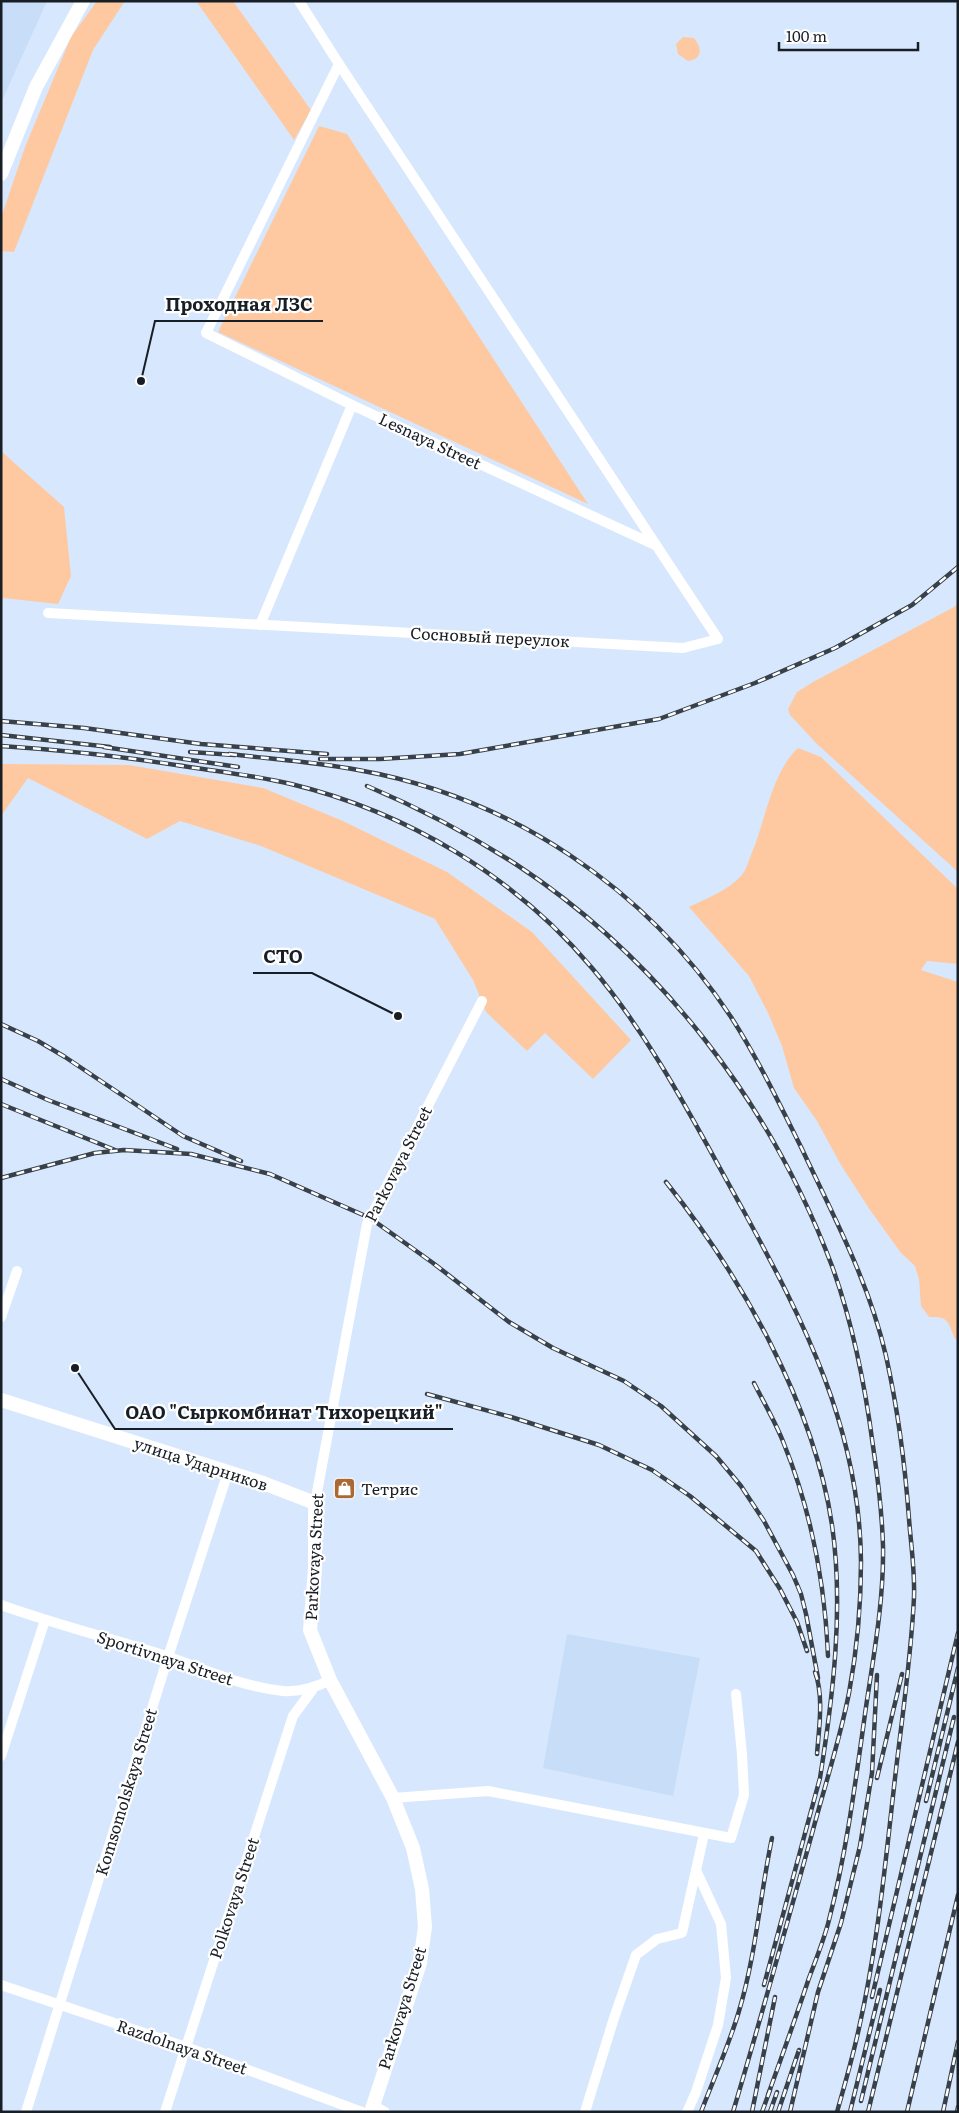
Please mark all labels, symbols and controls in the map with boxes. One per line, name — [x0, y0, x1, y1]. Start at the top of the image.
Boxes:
scale bar — [779, 20, 918, 52]
text: 100 m — [786, 24, 827, 47]
callout: Проходная ЛЗС — [155, 288, 323, 321]
text: Проходная ЛЗС — [165, 290, 313, 317]
street label: Lesnaya Street — [375, 406, 486, 475]
street label: Сосновый переулок — [410, 620, 571, 652]
callout: СТО — [253, 940, 312, 973]
text: СТО — [263, 942, 303, 969]
street label: Parkovaya Street — [357, 1101, 437, 1226]
callout: ОАО "Сыркомбинат Тихорецкий" — [115, 1396, 453, 1429]
text: ОАО "Сыркомбинат Тихорецкий" — [125, 1398, 443, 1425]
street label: улица Ударников — [131, 1430, 271, 1496]
place label: Тетрис — [361, 1476, 418, 1500]
shop icon: Тетрис — [333, 1477, 357, 1501]
street label: Parkovaya Street — [298, 1492, 328, 1621]
street label: Sportivnaya Street — [94, 1624, 237, 1691]
street label: Komsomolskaya Street — [88, 1704, 162, 1878]
street label: Polkovaya Street — [202, 1833, 264, 1962]
street label: Parkovaya Street — [371, 1943, 431, 2072]
street label: Razdolnaya Street — [114, 2012, 251, 2080]

